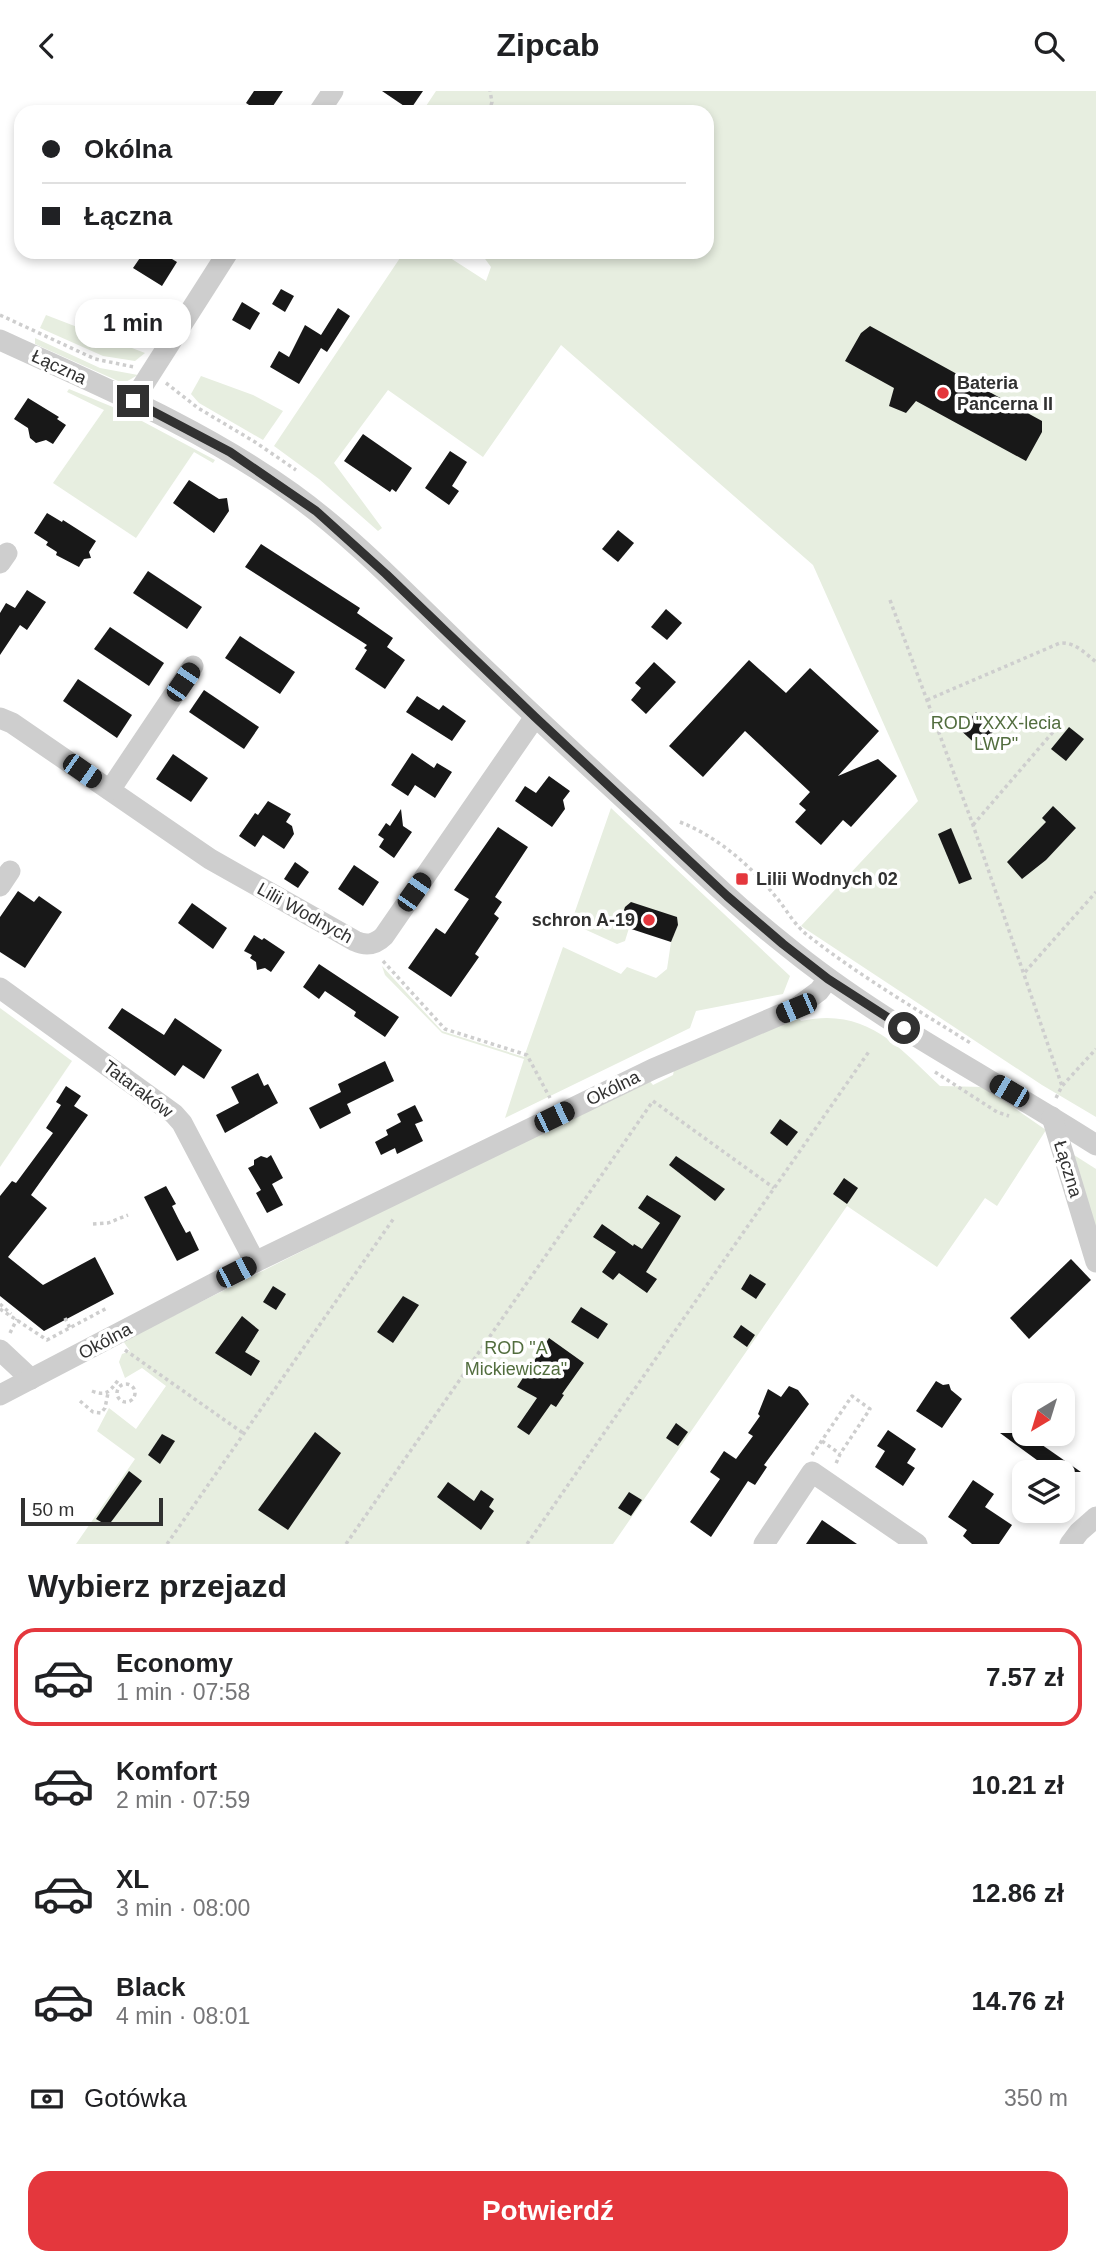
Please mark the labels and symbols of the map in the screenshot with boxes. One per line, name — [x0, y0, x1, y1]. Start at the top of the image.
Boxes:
callout: 1 min — [75, 299, 191, 349]
street label: Łączna — [28, 346, 90, 389]
place label: Bateria Pancerna II — [957, 373, 1053, 414]
route end — [117, 385, 149, 417]
marker: Bateria Pancerna II — [935, 385, 951, 401]
car — [163, 659, 204, 705]
park label: ROD "XXX-lecia LWP" — [931, 713, 1062, 754]
car — [59, 750, 106, 792]
car — [394, 869, 435, 915]
place label: Lilii Wodnych 02 — [756, 869, 898, 889]
marker: Lilii Wodnych 02 — [734, 871, 750, 887]
street label: Lilii Wodnych — [254, 879, 356, 947]
place label: schron A-19 — [532, 910, 635, 930]
marker: schron A-19 — [641, 912, 657, 928]
car — [773, 990, 820, 1026]
route start — [888, 1012, 920, 1044]
street label: Tataraków — [99, 1056, 178, 1122]
street label: Okólna — [583, 1066, 644, 1109]
car — [986, 1071, 1033, 1111]
car — [531, 1098, 578, 1136]
street label: Łączna — [1050, 1138, 1086, 1201]
car — [213, 1253, 260, 1291]
street label: Okólna — [75, 1318, 136, 1363]
park label: ROD "A Mickiewicza" — [465, 1338, 567, 1379]
north arrow — [1012, 1383, 1074, 1445]
scale bar — [21, 1495, 163, 1527]

